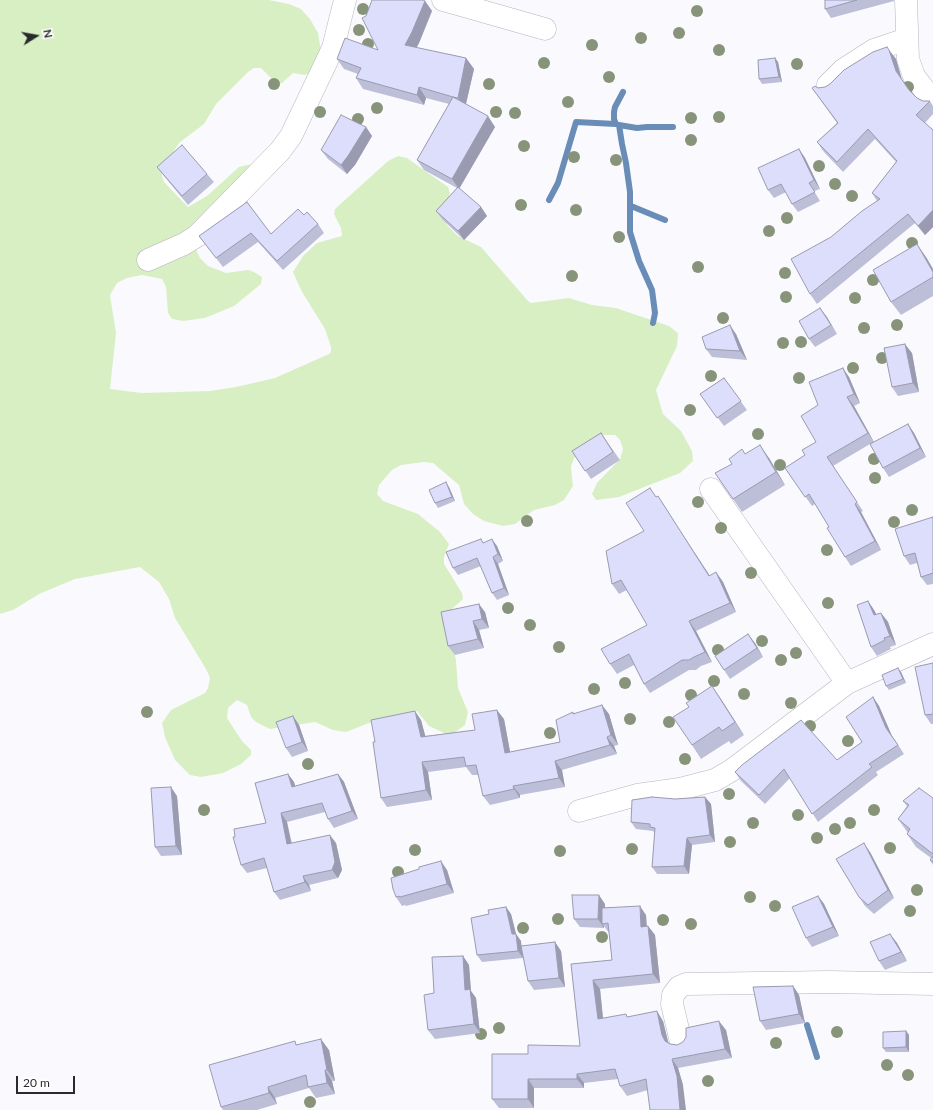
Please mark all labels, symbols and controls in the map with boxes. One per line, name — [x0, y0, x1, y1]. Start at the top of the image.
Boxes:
north arrow — [16, 16, 56, 56]
text: N — [41, 28, 55, 39]
scale bar — [18, 1068, 77, 1094]
text: 20 m — [23, 1075, 50, 1090]

